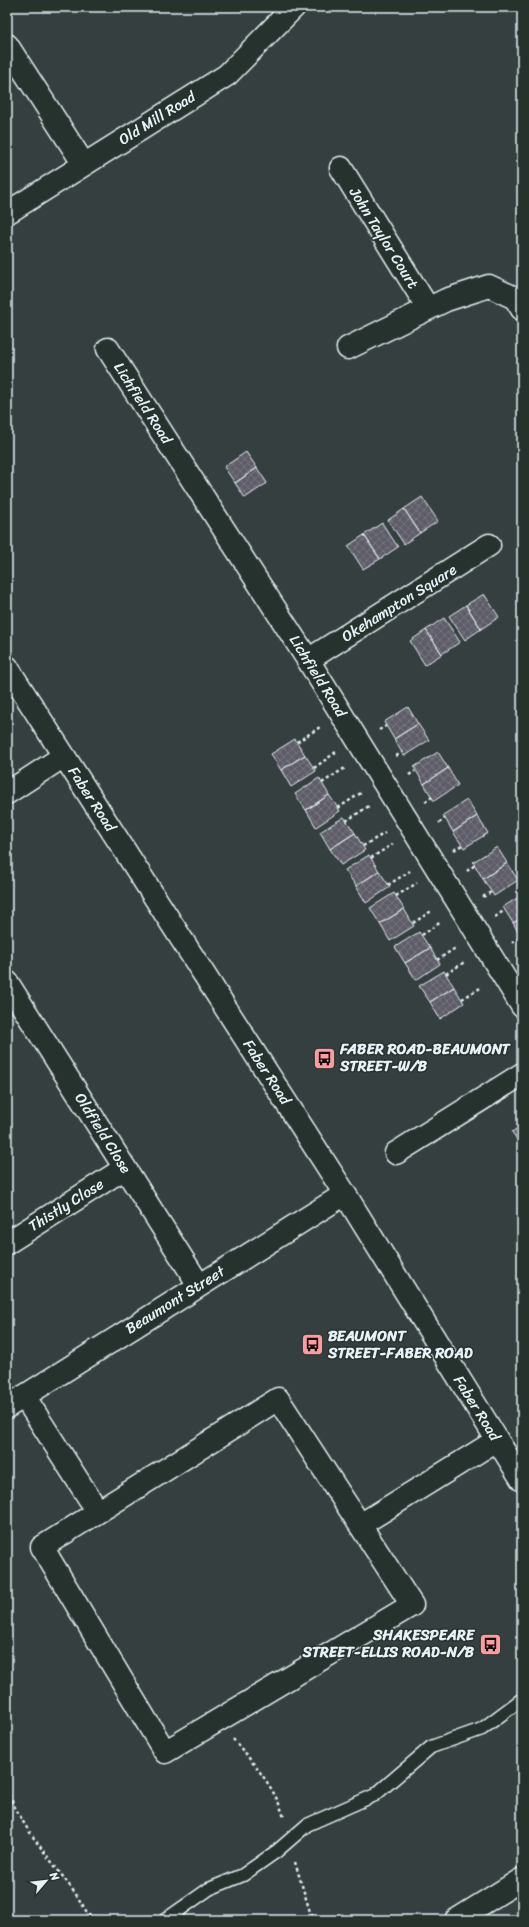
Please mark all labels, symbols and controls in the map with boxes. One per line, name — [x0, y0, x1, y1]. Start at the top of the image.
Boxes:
street label: Old Mill Road — [113, 83, 202, 152]
street label: John Taylor Court — [342, 181, 426, 294]
street label: Lichfield Road — [107, 357, 180, 450]
street label: Okehampton Square — [336, 557, 462, 649]
street label: Lichfield Road — [282, 630, 354, 723]
street label: Faber Road — [61, 761, 124, 838]
street label: Faber Road — [236, 1034, 299, 1111]
place label: FABER ROAD-BEAUMONT STREET-W/B — [339, 1036, 511, 1079]
bus stop icon: FABER ROAD-BEAUMONT STREET-W/B — [312, 1045, 338, 1071]
street label: Oldfield Close — [68, 1087, 138, 1179]
street label: Thistly Close — [23, 1171, 109, 1239]
street label: Beaumont Street — [120, 1258, 231, 1341]
place label: BEAUMONT STREET-FABER ROAD — [327, 1323, 473, 1366]
bus stop icon: BEAUMONT STREET-FABER ROAD — [299, 1332, 325, 1358]
street label: Faber Road — [446, 1370, 508, 1447]
place label: SHAKESPEARE STREET-ELLIS ROAD-N/B — [301, 1622, 476, 1665]
bus stop icon: SHAKESPEARE STREET-ELLIS ROAD-N/B — [477, 1631, 503, 1657]
north arrow — [26, 1861, 66, 1901]
text: N — [44, 1868, 65, 1885]

